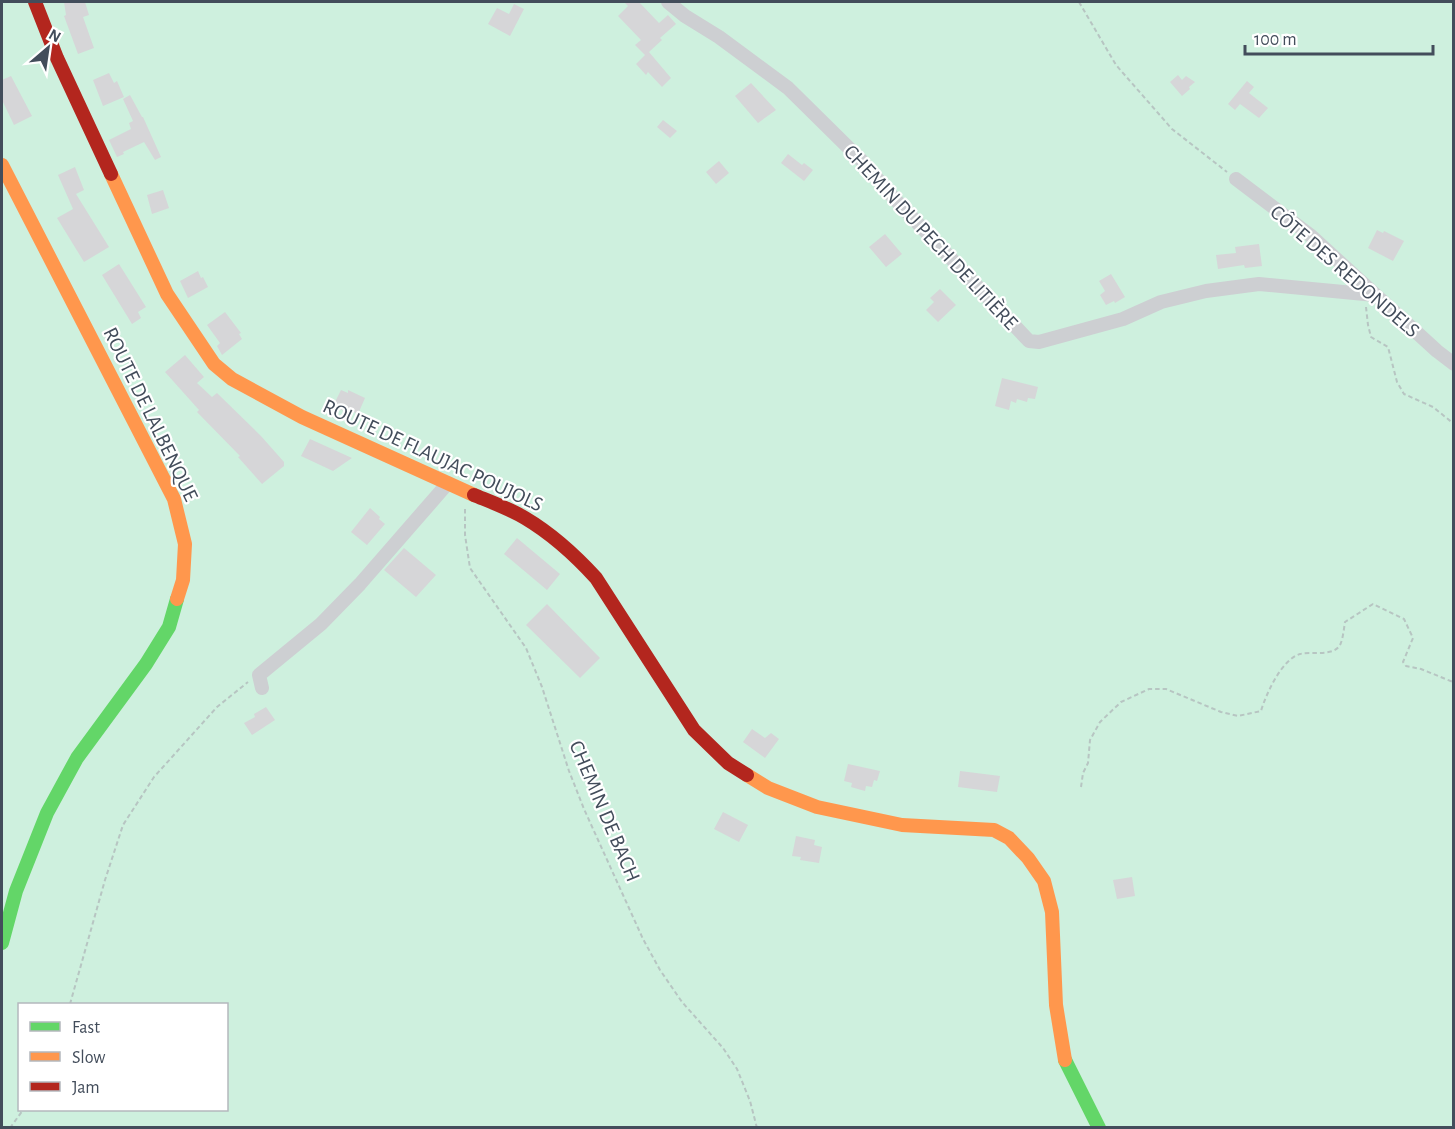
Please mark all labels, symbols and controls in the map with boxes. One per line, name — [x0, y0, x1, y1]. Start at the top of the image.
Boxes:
north arrow — [18, 18, 78, 78]
scale bar — [1245, 18, 1432, 56]
text: N — [46, 26, 64, 45]
text: 100 m — [1254, 31, 1297, 49]
street label: CHEMIN DU PECH DE LITIÈRE — [840, 140, 1023, 334]
street label: CÔTE DES REDONDELS — [1266, 200, 1425, 342]
street label: ROUTE DE LALBENQUE — [99, 324, 202, 504]
street label: ROUTE DE FLAUJAC POUJOLS — [320, 395, 546, 516]
street label: CHEMIN DE BACH — [565, 738, 644, 885]
legend — [18, 1003, 228, 1111]
text: Fast — [72, 1019, 100, 1037]
text: Slow — [72, 1049, 105, 1067]
text: Jam — [72, 1079, 100, 1097]

